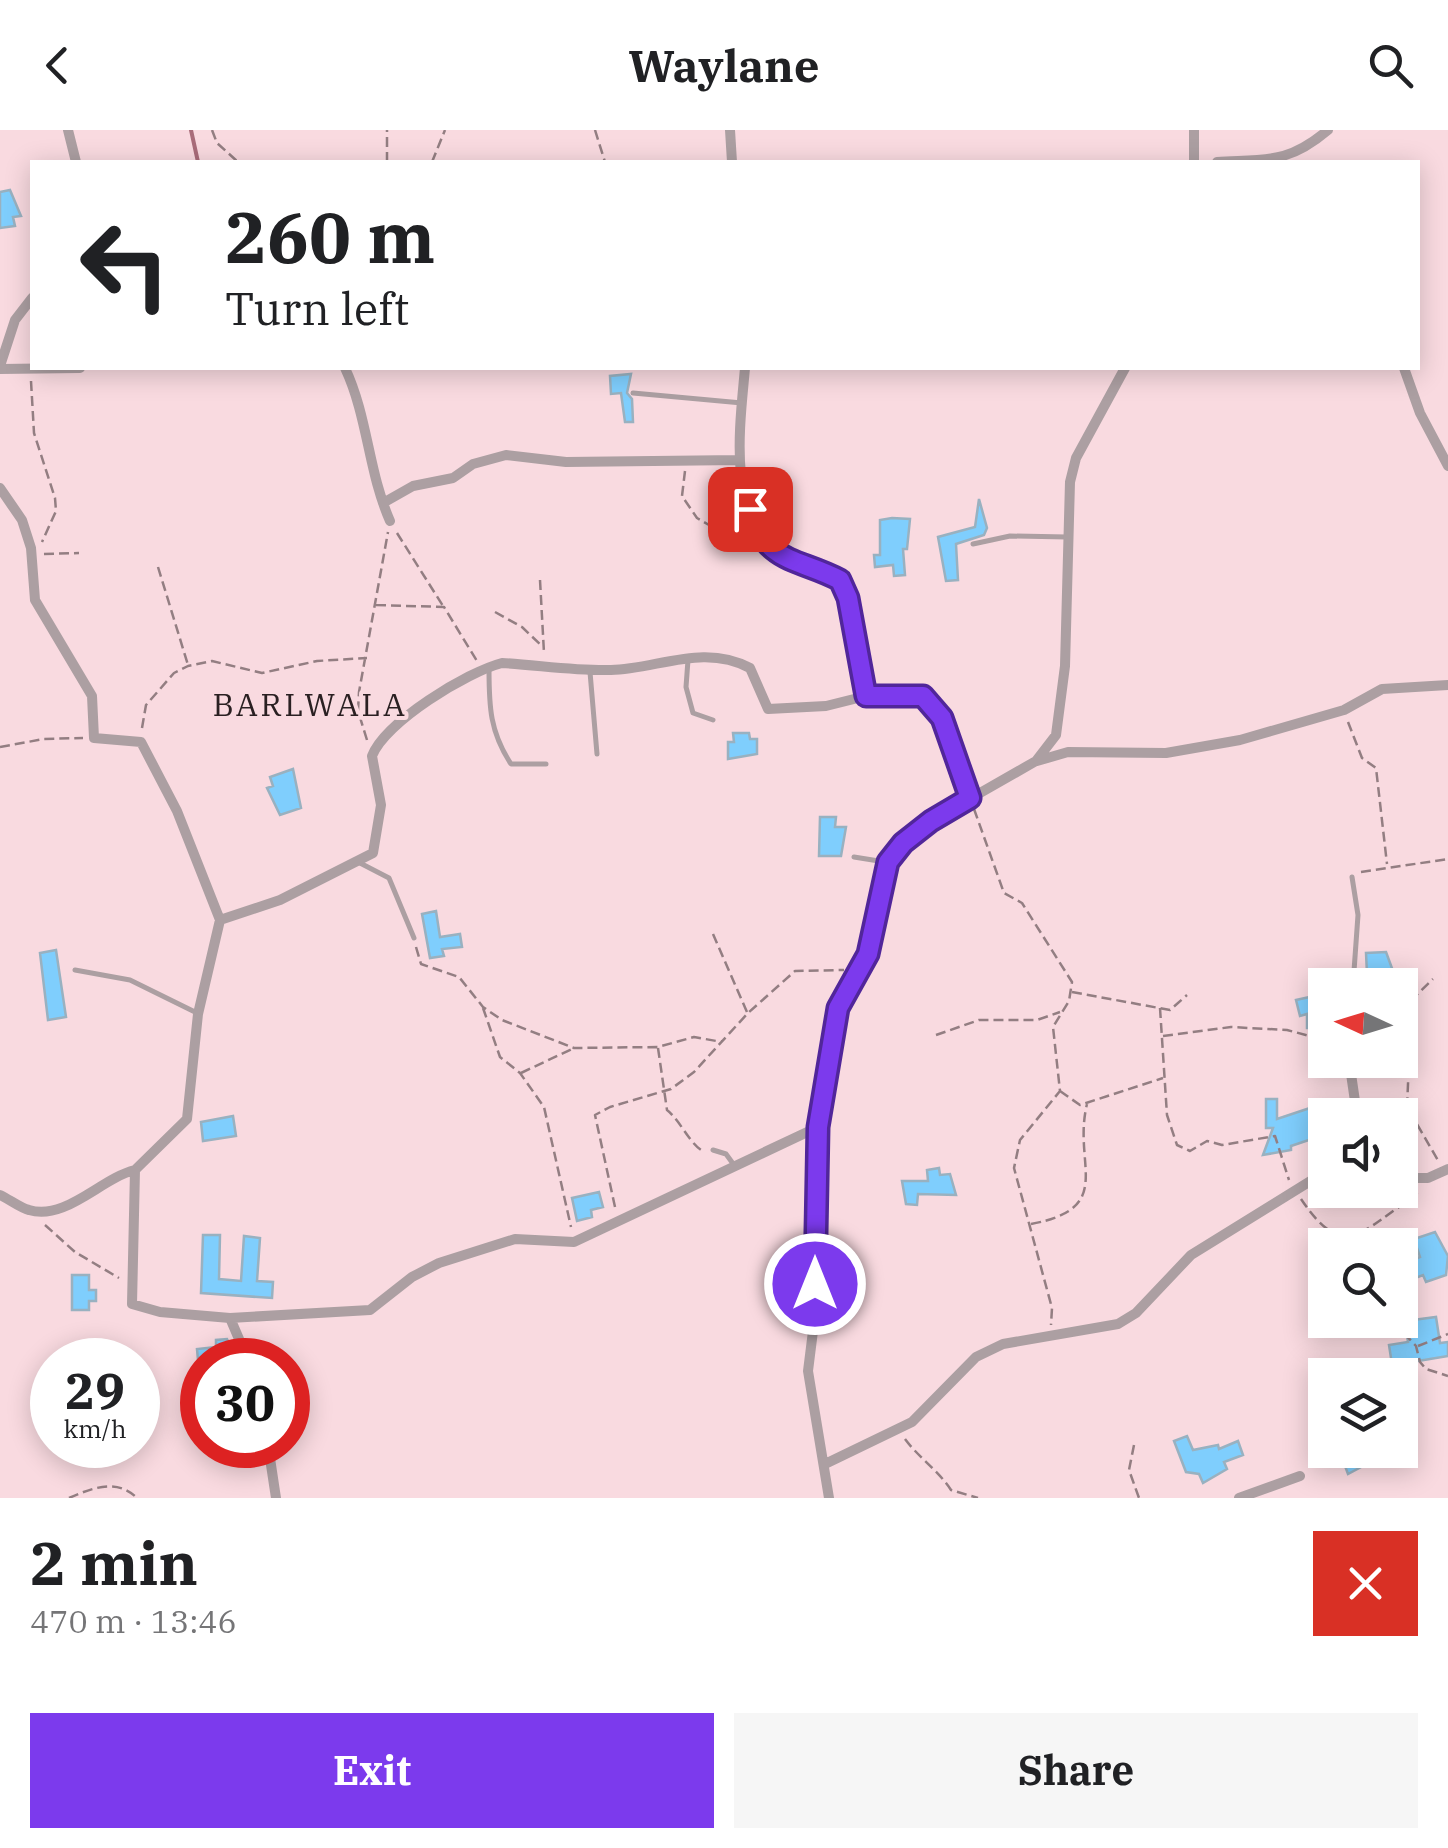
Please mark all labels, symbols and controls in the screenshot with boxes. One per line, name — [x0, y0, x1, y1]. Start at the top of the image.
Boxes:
text: Waylane — [629, 36, 819, 94]
icon: back — [30, 38, 85, 93]
icon: search — [1363, 38, 1418, 93]
text: 260 m — [225, 191, 435, 282]
icon: left — [60, 200, 190, 330]
text: Turn left — [225, 279, 409, 337]
pin — [708, 467, 793, 552]
icon: arrive — [723, 482, 778, 537]
district label: BARLWALA — [213, 683, 407, 725]
north arrow — [1308, 968, 1418, 1078]
map controls — [1308, 968, 1418, 1468]
button: sound — [1308, 1098, 1418, 1208]
button: search — [1308, 1228, 1418, 1338]
position arrow — [763, 1232, 867, 1336]
speed limit sign: 30 — [180, 1338, 310, 1468]
text: 29 — [65, 1358, 125, 1423]
button: layers — [1308, 1358, 1418, 1468]
text: km/h — [63, 1412, 127, 1445]
text: 2 min — [30, 1523, 198, 1602]
button: close — [1313, 1531, 1418, 1636]
text: 470 m · 13:46 — [30, 1600, 237, 1642]
button: Exit — [30, 1713, 714, 1828]
button: Share — [734, 1713, 1418, 1828]

